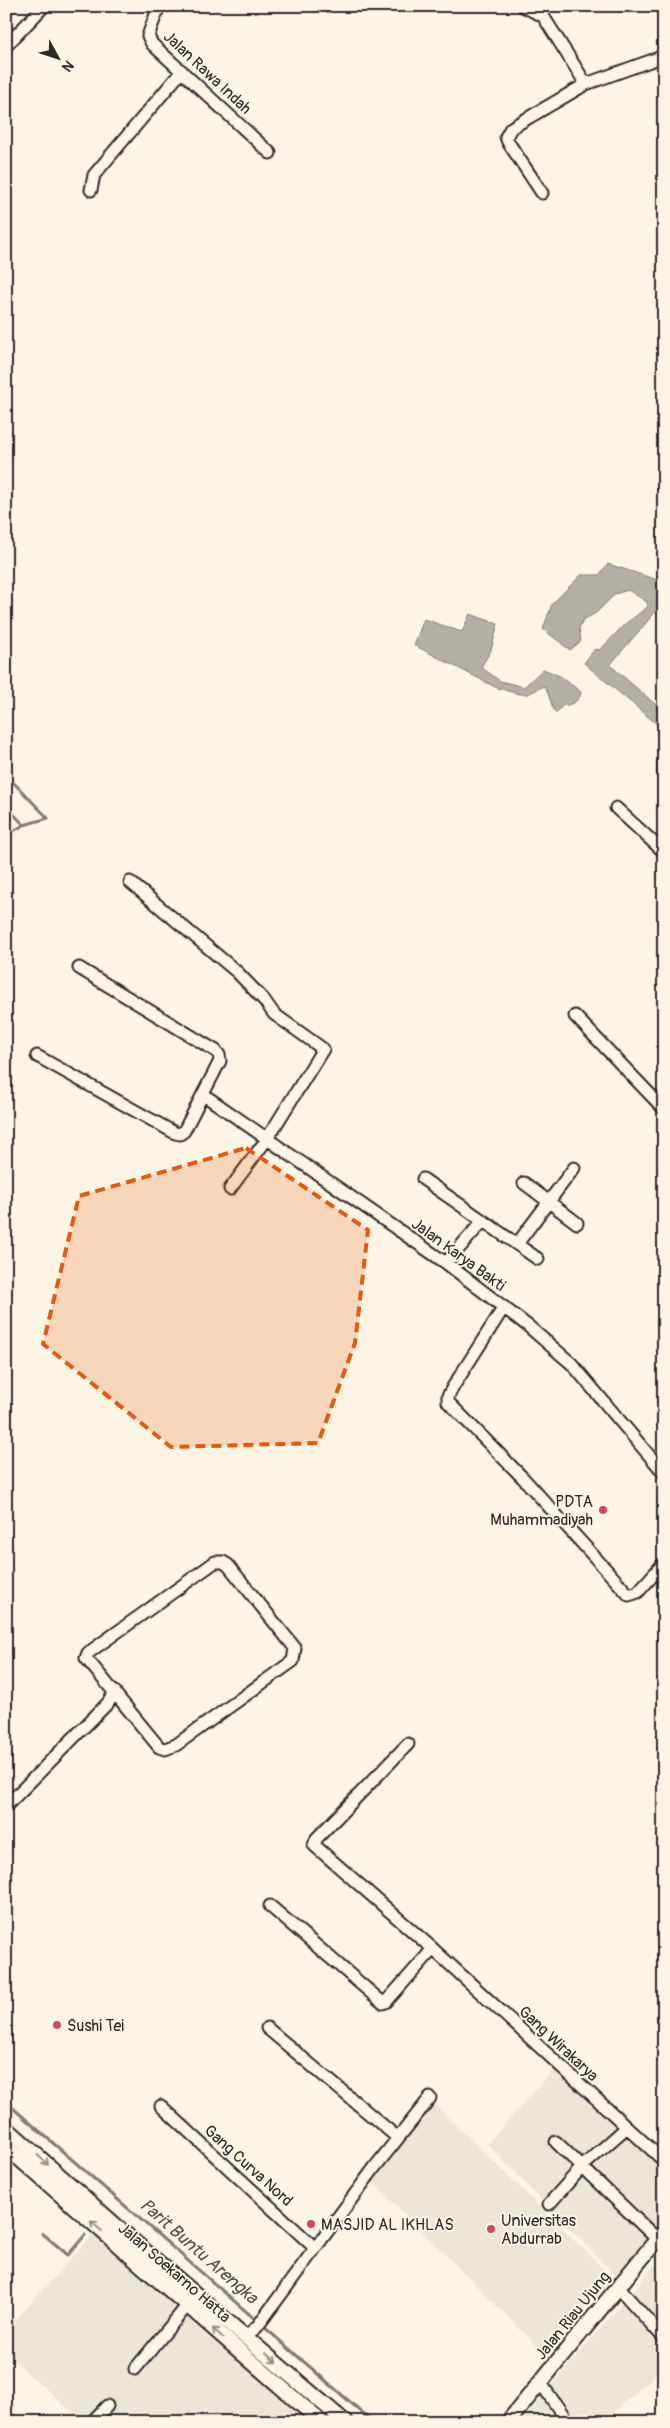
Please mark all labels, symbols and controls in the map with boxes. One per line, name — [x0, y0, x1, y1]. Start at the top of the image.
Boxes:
street label: Jalan Rawa Indah — [159, 27, 256, 119]
north arrow — [32, 32, 82, 82]
text: N — [58, 57, 77, 75]
street label: Jalan Karya Bakti — [407, 1214, 509, 1296]
place label: PDTA Muhammadiyah — [490, 1492, 593, 1530]
marker: PDTA Muhammadiyah — [597, 1504, 609, 1516]
street label: Gang Wirakarya — [514, 2002, 602, 2086]
place label: Sushi Tei — [67, 2016, 124, 2036]
marker: Sushi Tei — [51, 2019, 63, 2031]
street label: Gang Curva Nord — [200, 2121, 297, 2211]
one-way arrow — [36, 2154, 49, 2166]
water label: Parit Buntu Arengka — [135, 2194, 264, 2310]
place label: Universitas Abdurrab — [501, 2211, 576, 2249]
place label: MASJID AL IKHLAS — [321, 2215, 454, 2235]
street label: Jalan Soekarno Hatta — [114, 2218, 235, 2327]
marker: MASJID AL IKHLAS — [305, 2218, 317, 2230]
one-way arrow — [90, 2221, 103, 2232]
marker: Universitas Abdurrab — [485, 2223, 497, 2235]
street label: Jalan Riau Ujung — [531, 2267, 615, 2364]
one-way arrow — [212, 2327, 225, 2339]
one-way arrow — [265, 2352, 278, 2364]

